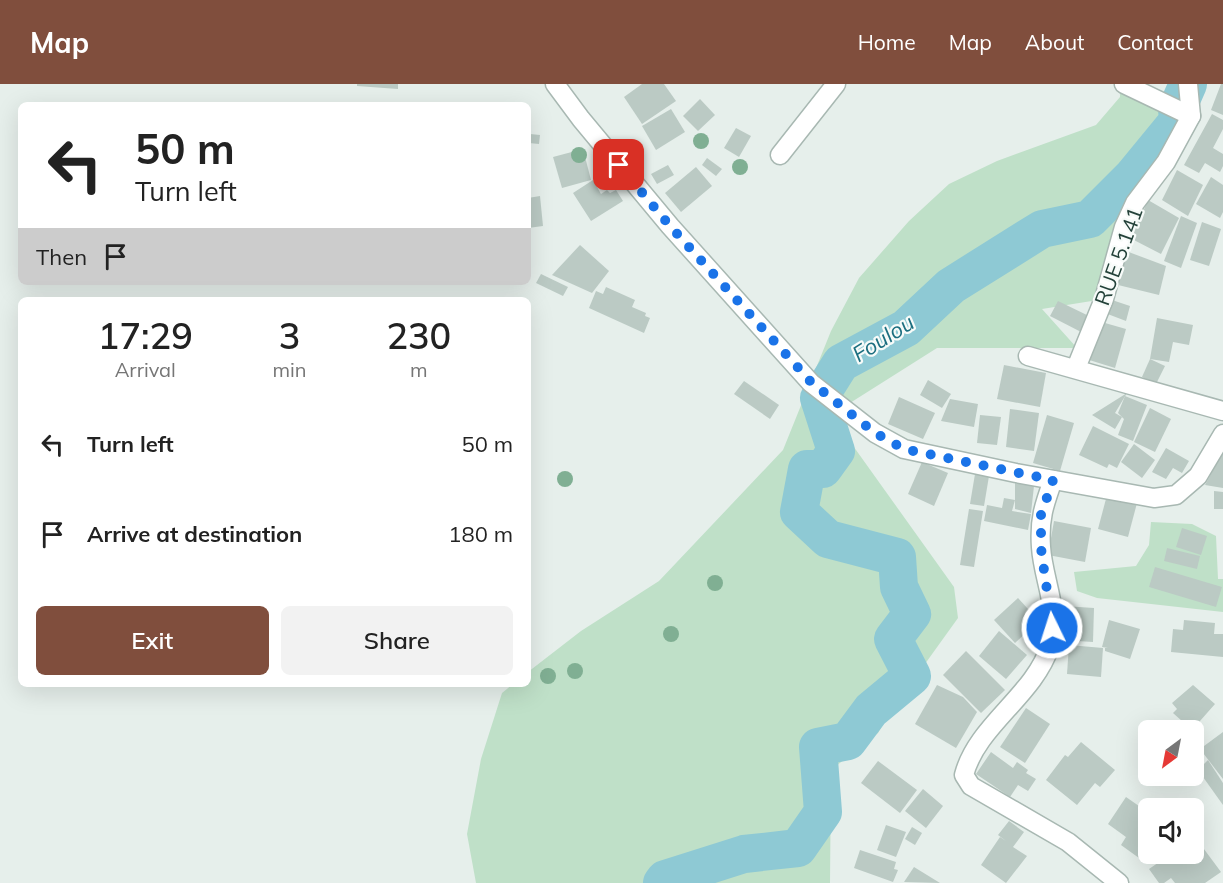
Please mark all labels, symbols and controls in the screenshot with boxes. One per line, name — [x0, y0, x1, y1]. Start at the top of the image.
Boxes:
text: Map — [30, 25, 89, 60]
text: Home — [858, 29, 916, 55]
text: Map — [949, 29, 992, 55]
text: About — [1025, 29, 1084, 55]
text: Contact — [1117, 29, 1193, 55]
text: 50 m — [135, 122, 235, 175]
icon: left — [36, 126, 114, 204]
pin — [593, 139, 644, 190]
icon: arrive — [602, 148, 635, 181]
text: Turn left — [135, 174, 237, 208]
street label: RUE 5.141 — [1088, 203, 1148, 309]
icon: arrive — [99, 240, 132, 273]
text: Then — [36, 243, 87, 271]
water label: Foulou — [847, 308, 919, 368]
text: 17:29 — [98, 313, 193, 358]
text: 3 — [279, 313, 300, 358]
text: 230 — [386, 313, 451, 358]
text: Arrival — [115, 357, 176, 382]
text: min — [273, 357, 307, 382]
text: m — [410, 357, 428, 382]
icon: left — [36, 428, 69, 461]
text: Turn left — [87, 430, 174, 458]
text: 50 m — [462, 430, 513, 458]
icon: arrive — [36, 518, 69, 551]
text: Arrive at destination — [87, 520, 302, 548]
text: 180 m — [448, 520, 513, 548]
position arrow — [1020, 596, 1084, 660]
button: Exit — [36, 606, 269, 675]
button: Share — [281, 606, 513, 675]
north arrow — [1138, 720, 1204, 786]
map controls — [1138, 720, 1204, 864]
button: sound — [1138, 798, 1204, 864]

